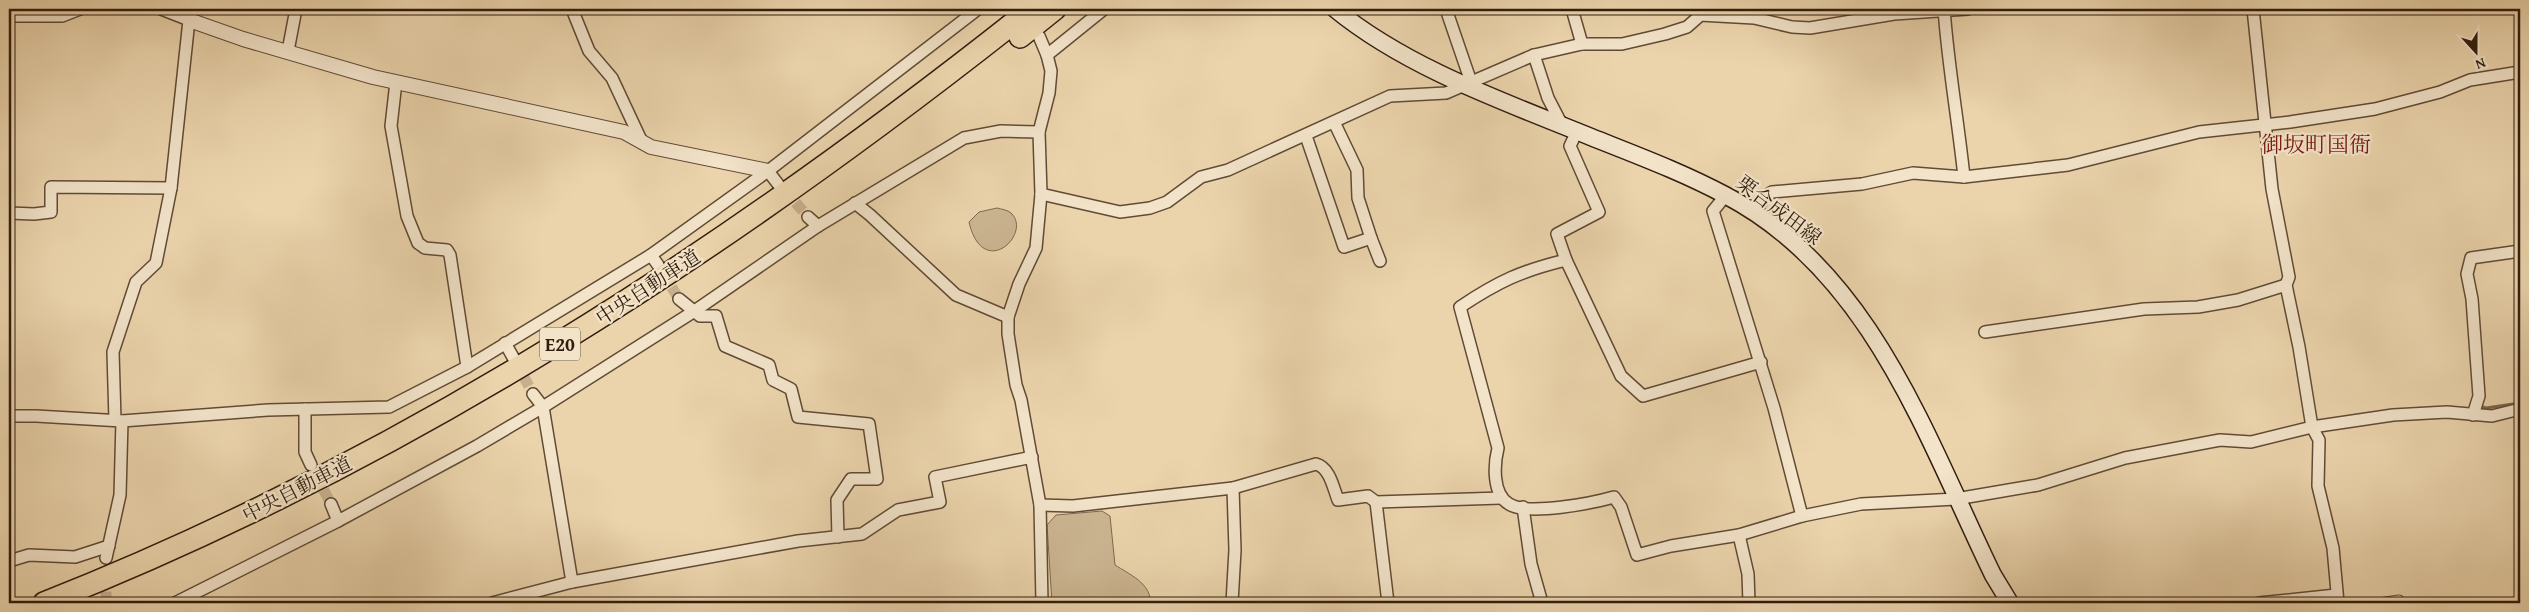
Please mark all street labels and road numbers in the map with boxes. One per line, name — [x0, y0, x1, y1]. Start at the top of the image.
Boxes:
street label: 栗合成田線 — [1731, 168, 1828, 251]
street label: 中央自動車道 — [590, 242, 706, 331]
road number: E20 — [540, 328, 580, 360]
street label: 中央自動車道 — [237, 448, 357, 529]

